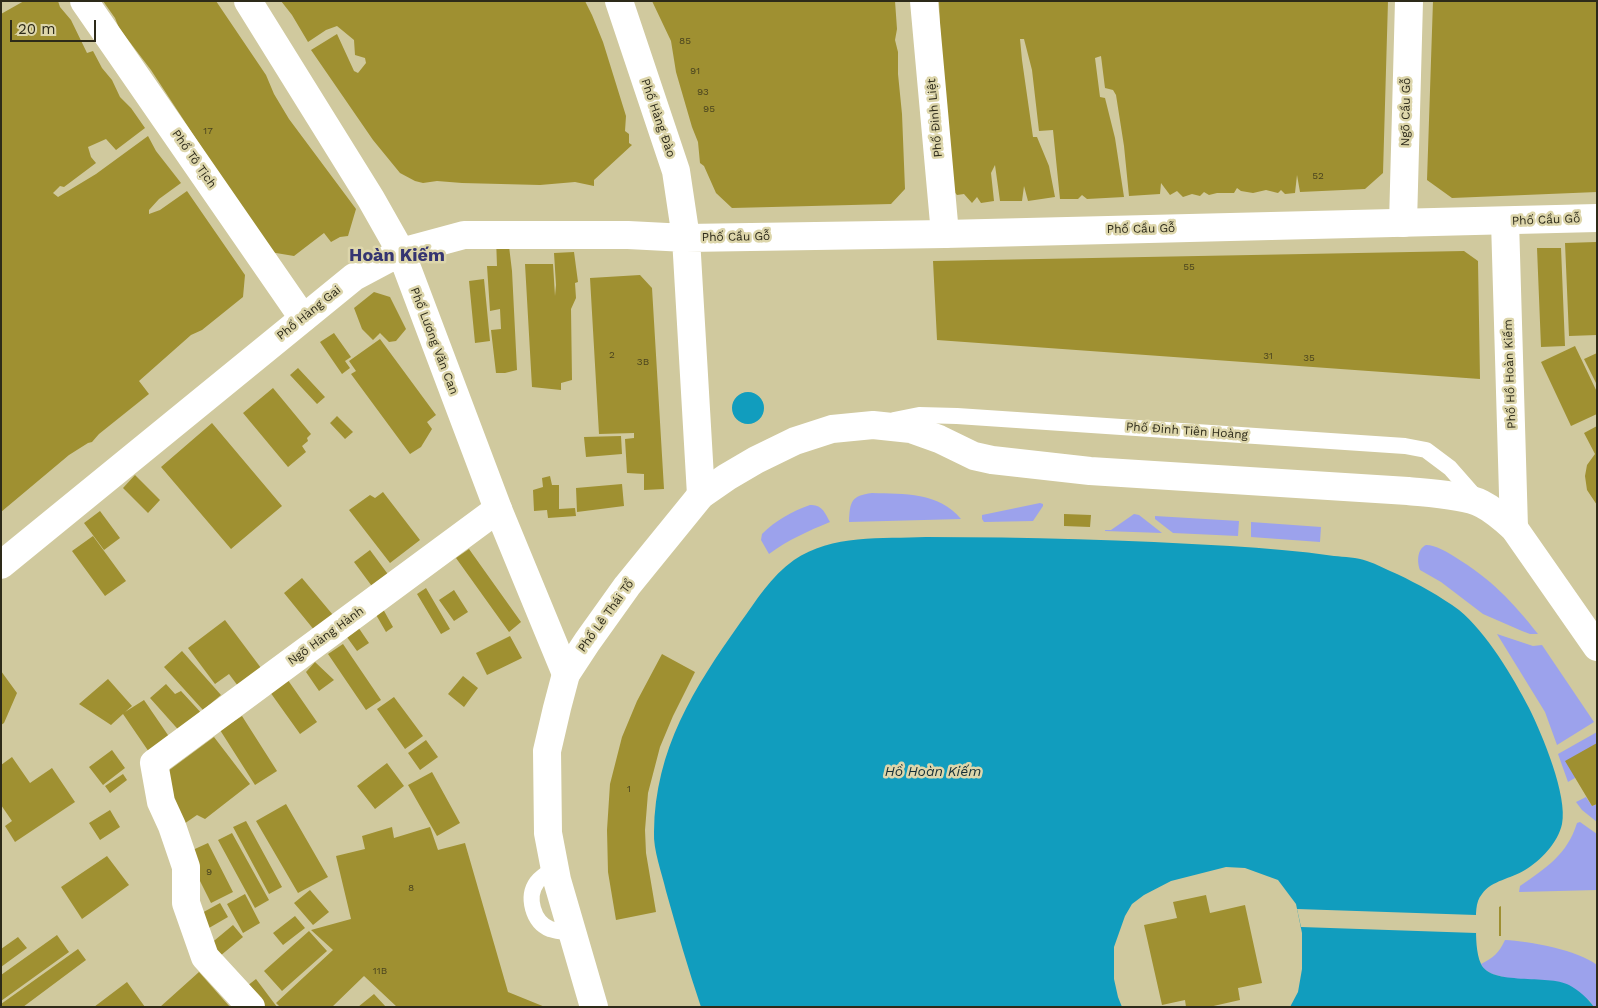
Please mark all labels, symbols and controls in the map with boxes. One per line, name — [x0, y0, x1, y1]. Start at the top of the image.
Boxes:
scale bar — [12, 10, 99, 42]
text: 20 m — [18, 20, 56, 38]
house number: 85 — [679, 35, 691, 47]
house number: 91 — [690, 65, 700, 77]
street label: Phố Hàng Đào — [638, 77, 678, 159]
street label: Ngõ Cầu Gỗ — [1398, 77, 1414, 147]
street label: Phố Đinh Liệt — [924, 78, 946, 158]
house number: 93 — [697, 86, 709, 98]
house number: 95 — [703, 103, 715, 115]
house number: 17 — [203, 125, 213, 137]
street label: Phố Tô Tịch — [169, 127, 219, 191]
house number: 52 — [1312, 170, 1324, 182]
street label: Phố Cầu Gỗ — [1512, 212, 1580, 228]
street label: Phố Cầu Gỗ — [1107, 221, 1175, 237]
street label: Phố Cầu Gỗ — [702, 229, 770, 245]
district label: Hoàn Kiếm — [349, 245, 445, 267]
house number: 55 — [1183, 261, 1195, 273]
street label: Phố Hàng Gai — [274, 283, 344, 343]
street label: Phố Lương Văn Can — [407, 285, 461, 397]
street label: Phố Hồ Hoàn Kiếm — [1501, 319, 1519, 429]
house number: 2 — [609, 349, 615, 361]
house number: 31 — [1263, 350, 1273, 362]
house number: 35 — [1303, 352, 1315, 364]
house number: 3B — [637, 356, 649, 368]
street label: Phố Đinh Tiên Hoàng — [1126, 420, 1248, 442]
street label: Phố Lê Thái Tổ — [575, 577, 637, 655]
street label: Ngõ Hàng Hành — [285, 604, 367, 668]
water label: Hồ Hoàn Kiếm — [885, 764, 981, 780]
house number: 1 — [627, 783, 631, 795]
house number: 9 — [206, 866, 212, 878]
house number: 8 — [408, 882, 414, 894]
house number: 11B — [373, 965, 387, 977]

